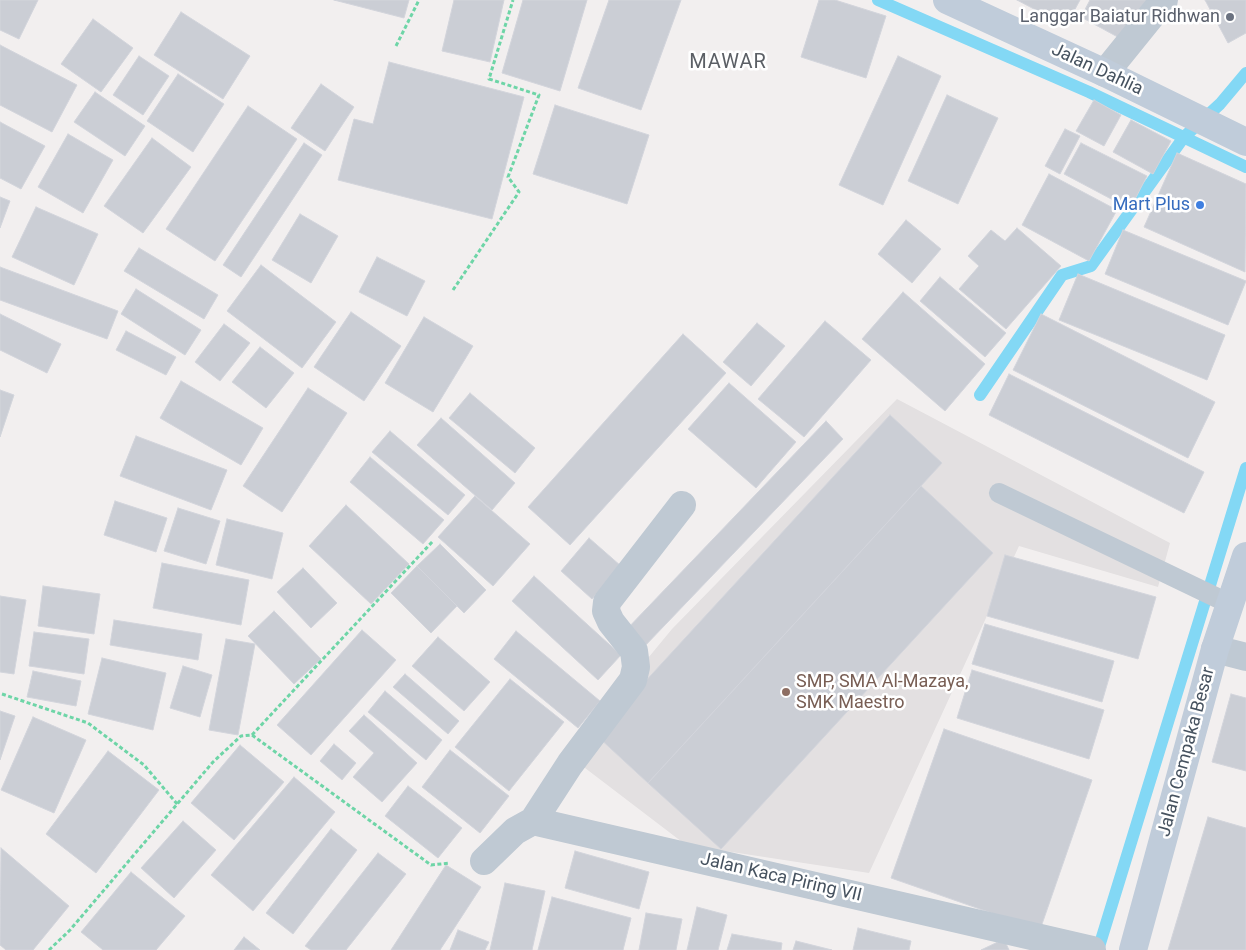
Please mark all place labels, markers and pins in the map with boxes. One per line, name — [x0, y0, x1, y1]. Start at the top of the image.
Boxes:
place label: Langgar Baiatur Ridhwan — [1020, 6, 1220, 28]
marker: Langgar Baiatur Ridhwan — [1224, 11, 1236, 23]
place label: Mart Plus — [1113, 194, 1190, 216]
marker: Mart Plus — [1194, 199, 1206, 211]
place label: SMP, SMA Al-Mazaya, SMK Maestro — [796, 671, 969, 714]
marker: SMP, SMA Al-Mazaya, SMK Maestro — [780, 686, 792, 698]

